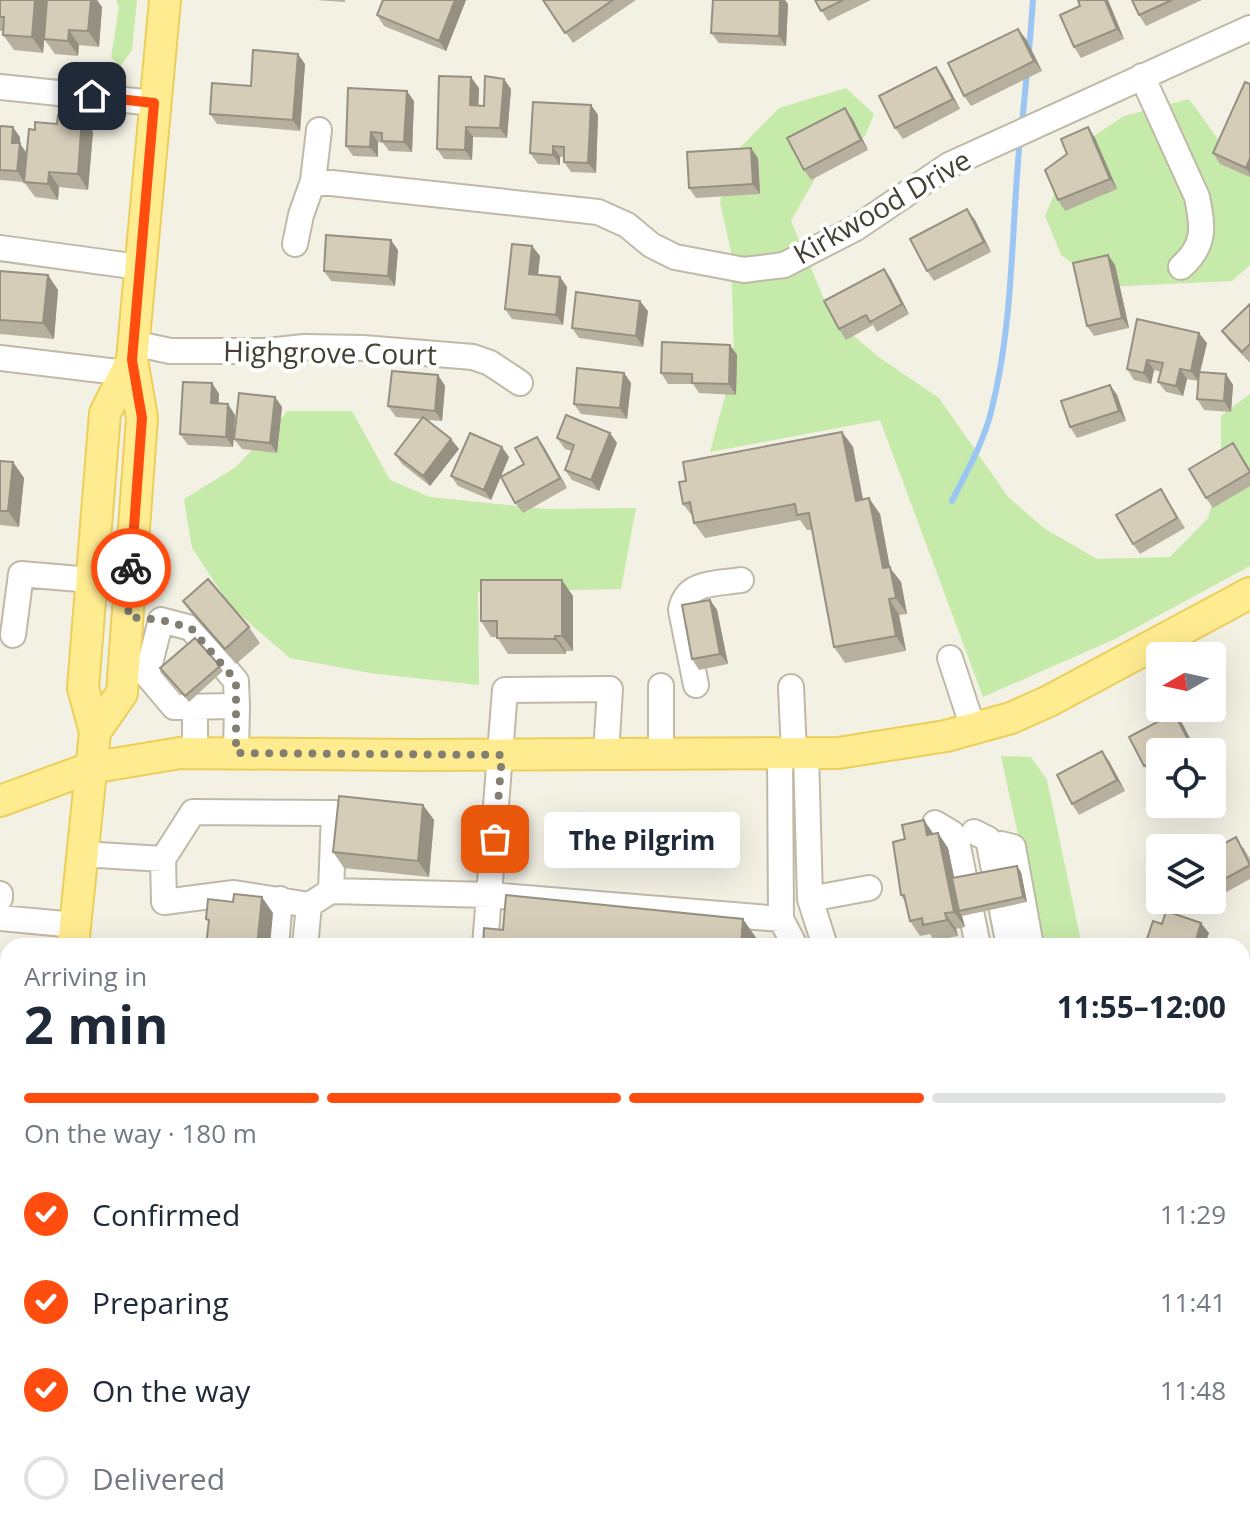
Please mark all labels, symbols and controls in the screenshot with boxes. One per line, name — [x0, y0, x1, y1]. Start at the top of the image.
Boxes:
pin — [58, 62, 126, 130]
icon: home — [70, 74, 114, 118]
street label: Kirkwood Drive — [786, 140, 977, 272]
street label: Highgrove Court — [223, 331, 437, 373]
courier — [91, 528, 171, 608]
icon: bike — [109, 546, 153, 590]
north arrow — [1146, 642, 1226, 722]
map controls — [1146, 642, 1226, 914]
button: locate — [1146, 738, 1226, 818]
pin — [461, 805, 529, 873]
callout: The Pilgrim — [543, 811, 739, 867]
icon: bag — [473, 817, 517, 861]
text: The Pilgrim — [569, 822, 715, 858]
button: layers — [1146, 834, 1226, 914]
text: Arriving in — [24, 958, 147, 994]
text: 11:55–12:00 — [1057, 986, 1226, 1027]
text: 2 min — [24, 988, 168, 1059]
text: On the way · 180 m — [24, 1115, 257, 1151]
icon: check — [24, 1192, 68, 1236]
text: Confirmed — [92, 1194, 240, 1235]
text: 11:29 — [1160, 1196, 1226, 1232]
icon: check — [24, 1280, 68, 1324]
text: Preparing — [92, 1282, 229, 1323]
text: 11:41 — [1160, 1284, 1226, 1320]
icon: check — [24, 1368, 68, 1412]
text: On the way — [92, 1370, 250, 1411]
text: 11:48 — [1160, 1372, 1226, 1408]
text: Delivered — [92, 1458, 225, 1499]

